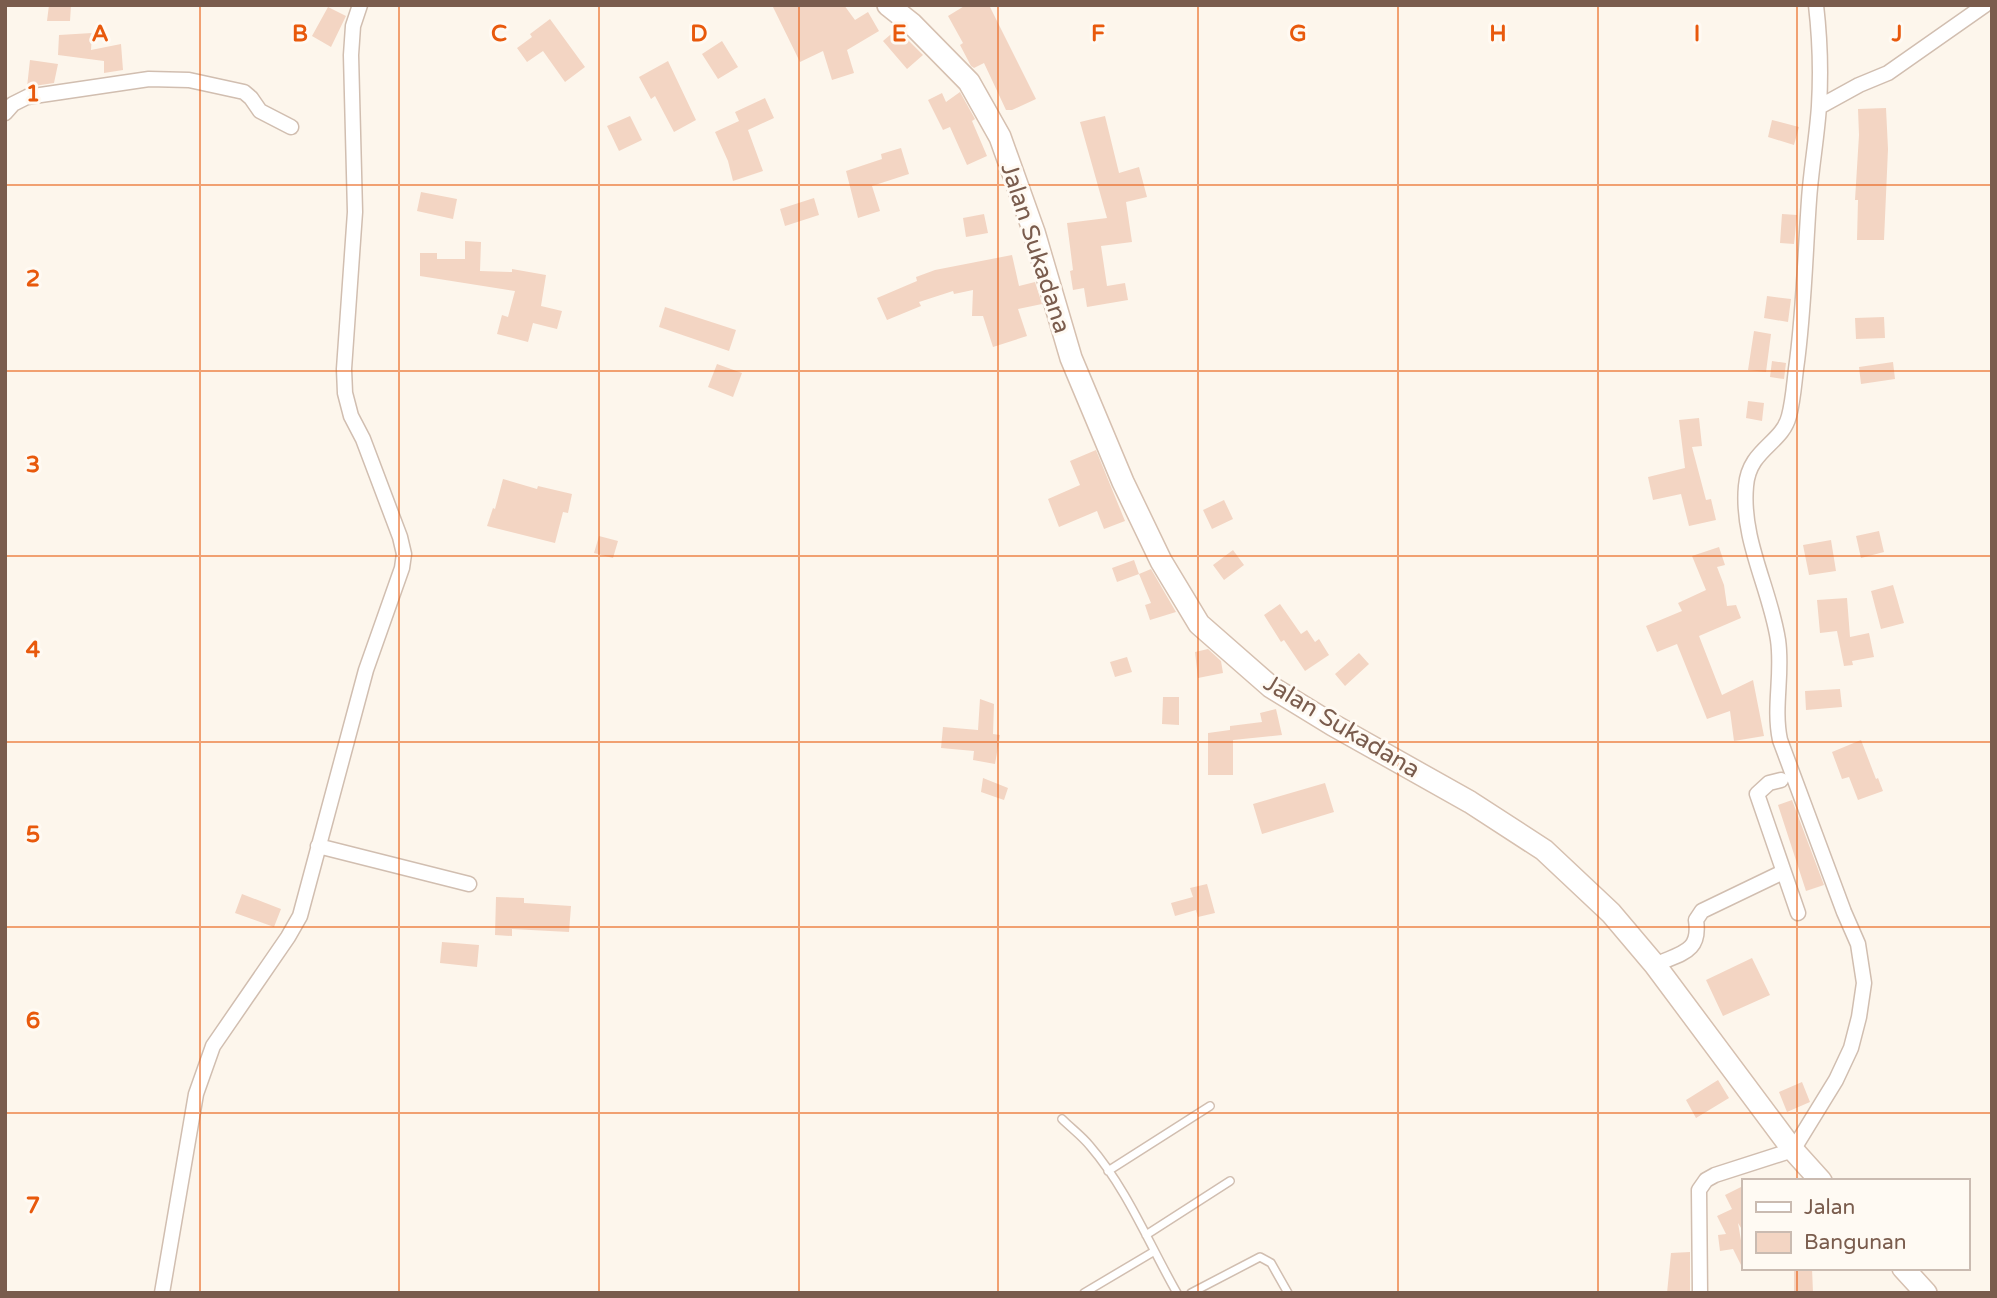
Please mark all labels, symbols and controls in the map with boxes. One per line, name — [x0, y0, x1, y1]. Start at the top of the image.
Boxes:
text: A — [91, 20, 109, 48]
text: B — [292, 20, 308, 48]
text: C — [491, 20, 507, 48]
text: D — [690, 20, 708, 48]
text: E — [892, 20, 906, 48]
text: F — [1091, 20, 1105, 48]
text: G — [1289, 20, 1307, 48]
text: H — [1489, 20, 1507, 48]
text: I — [1694, 20, 1700, 48]
text: J — [1891, 20, 1902, 48]
text: 1 — [26, 80, 40, 108]
street label: Jalan Sukadana — [994, 159, 1077, 337]
text: 2 — [26, 265, 40, 293]
text: 3 — [26, 451, 40, 479]
text: 4 — [26, 636, 41, 664]
street label: Jalan Sukadana — [1258, 668, 1425, 785]
text: 5 — [26, 821, 40, 849]
text: 6 — [26, 1007, 40, 1035]
legend — [1742, 1179, 1969, 1270]
text: 7 — [26, 1192, 40, 1220]
text: Jalan — [1804, 1195, 1855, 1220]
text: Bangunan — [1804, 1230, 1907, 1255]

